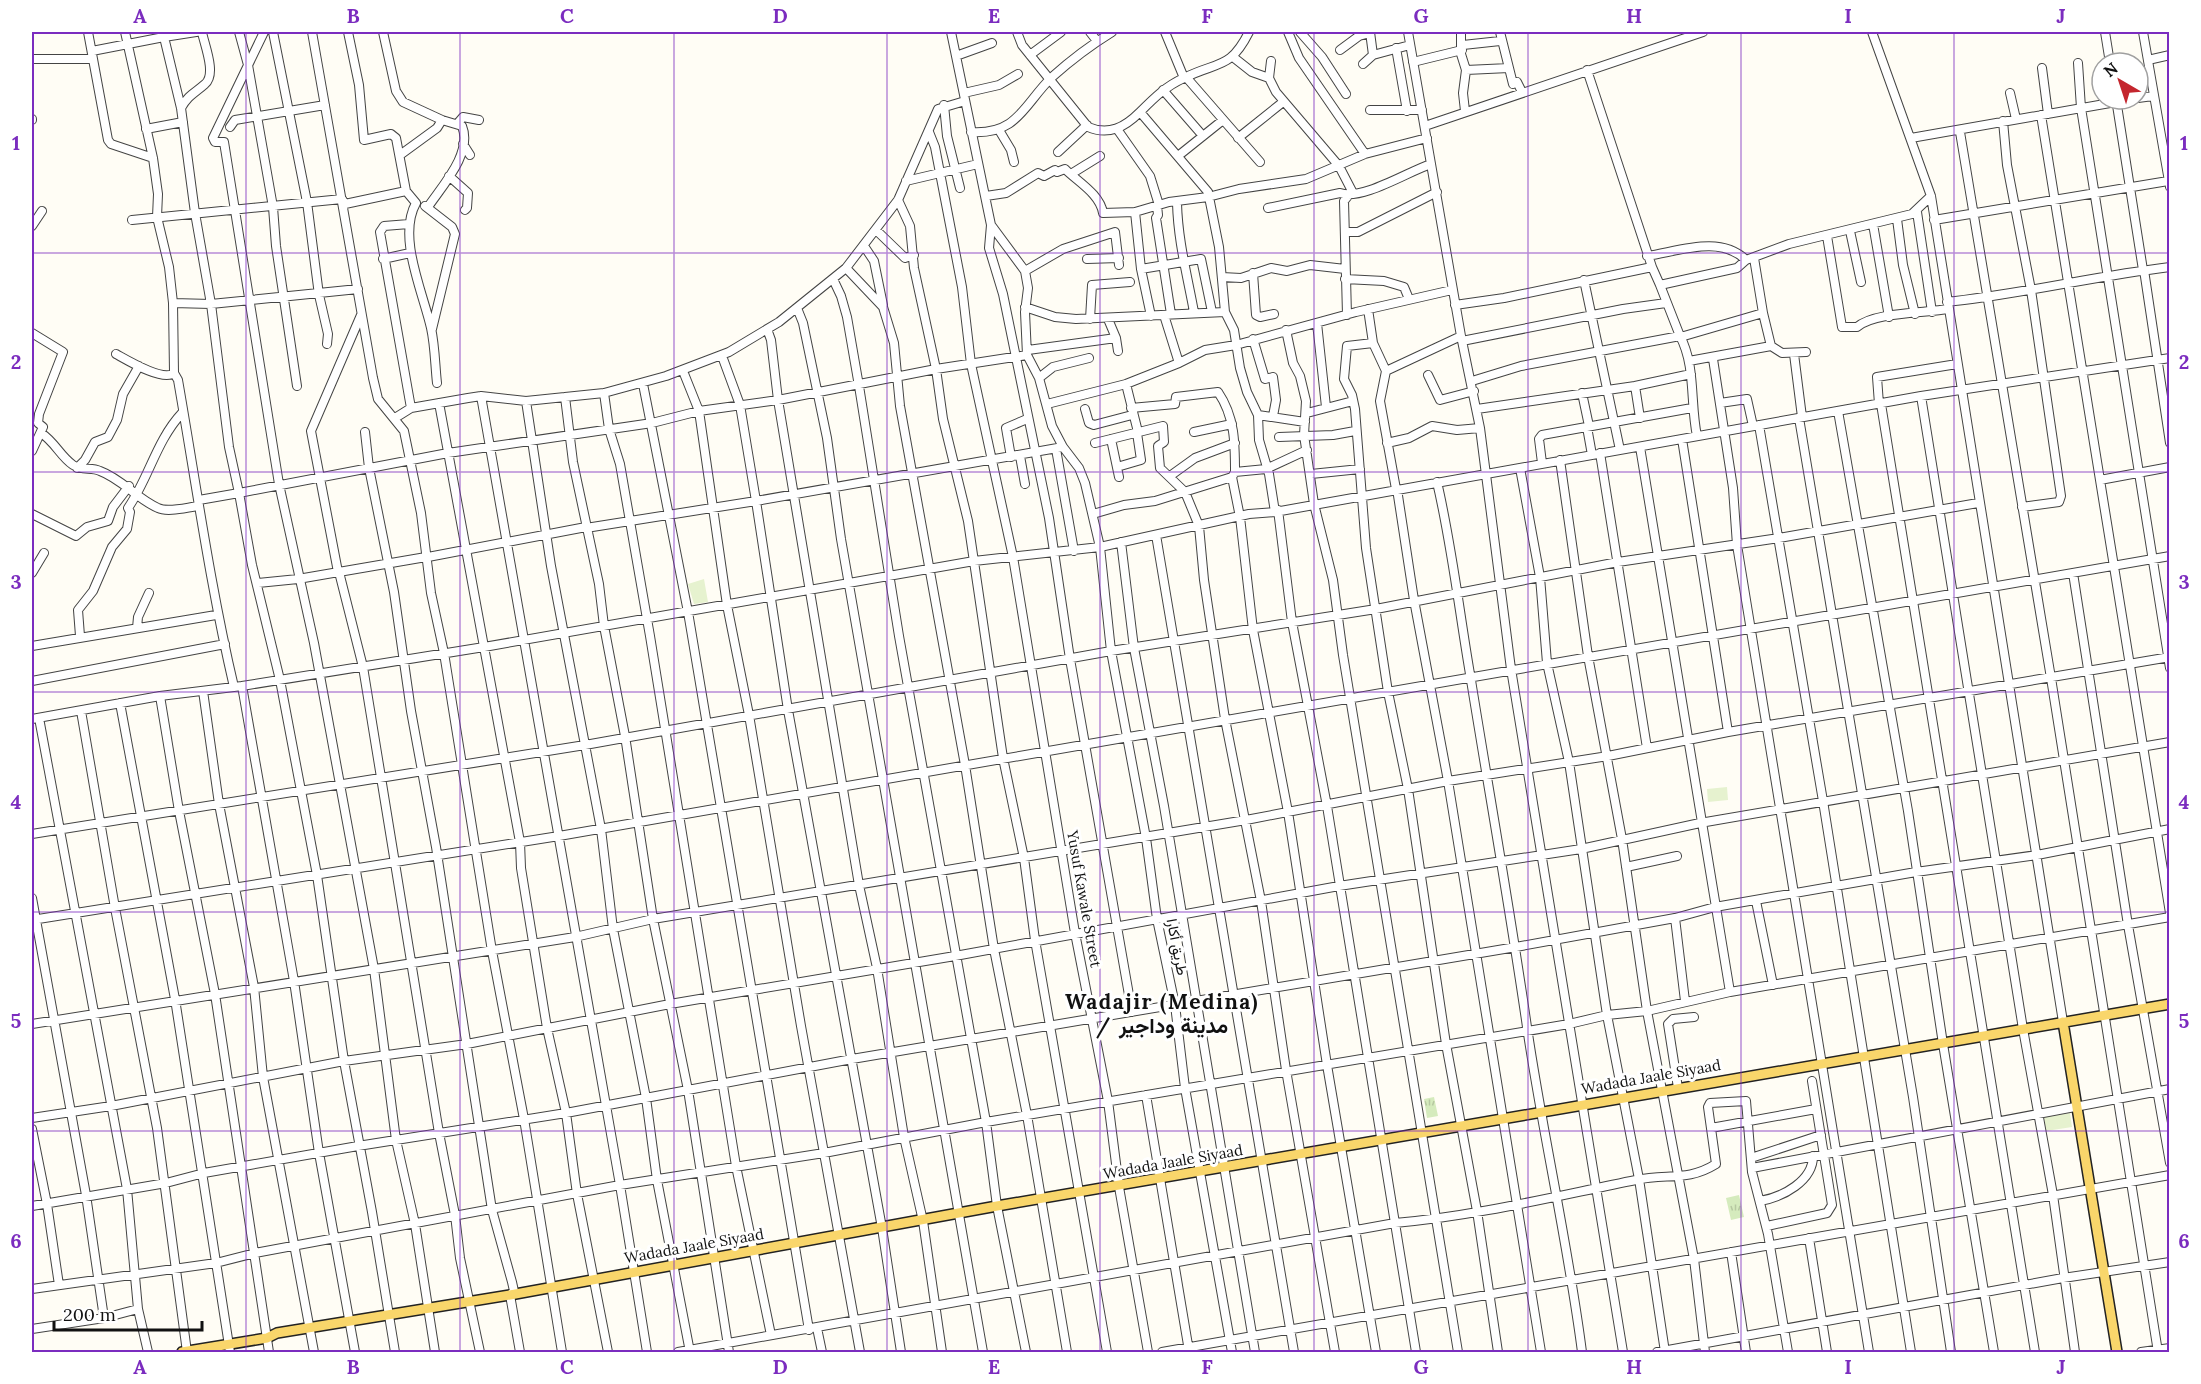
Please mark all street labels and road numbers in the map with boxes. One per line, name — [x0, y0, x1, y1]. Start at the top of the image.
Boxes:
street label: Yusuf Kawale Street — [1063, 828, 1106, 969]
street label: طريق أكارا — [1162, 917, 1192, 977]
street label: Wadada Jaale Siyaad — [1580, 1055, 1722, 1098]
street label: Wadada Jaale Siyaad — [1102, 1140, 1244, 1183]
street label: Wadada Jaale Siyaad — [623, 1224, 765, 1267]

